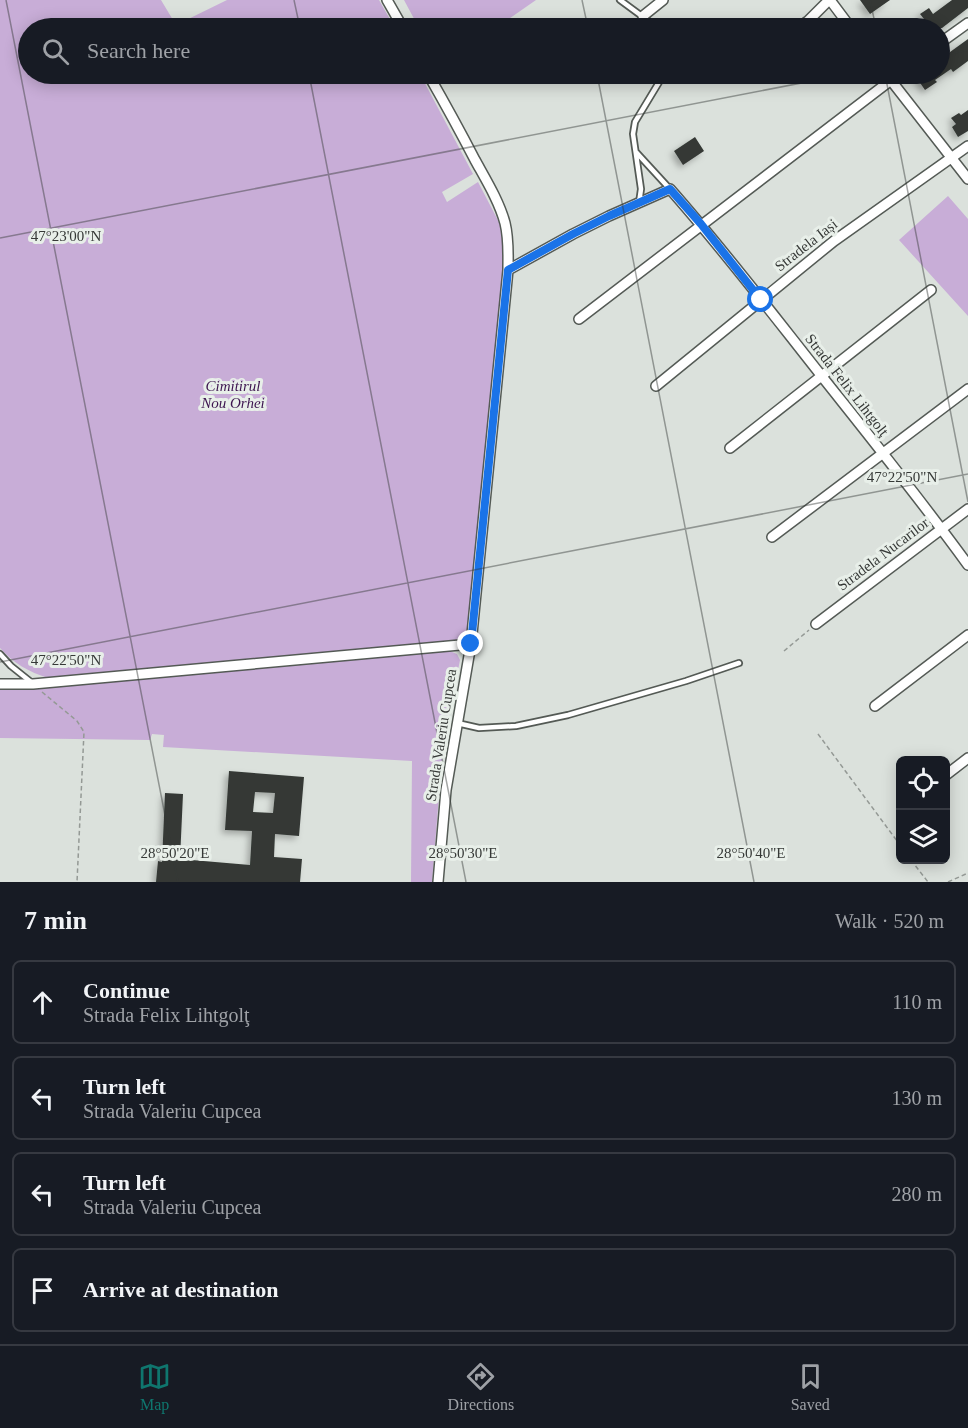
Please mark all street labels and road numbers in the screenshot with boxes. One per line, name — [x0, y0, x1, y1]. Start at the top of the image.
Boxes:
street label: Stradela Iași — [772, 216, 841, 275]
street label: Strada Felix Lihtgolţ — [802, 331, 892, 440]
street label: Stradela Nucarilor — [834, 514, 932, 594]
street label: Strada Valeriu Cupcea — [423, 667, 459, 802]

